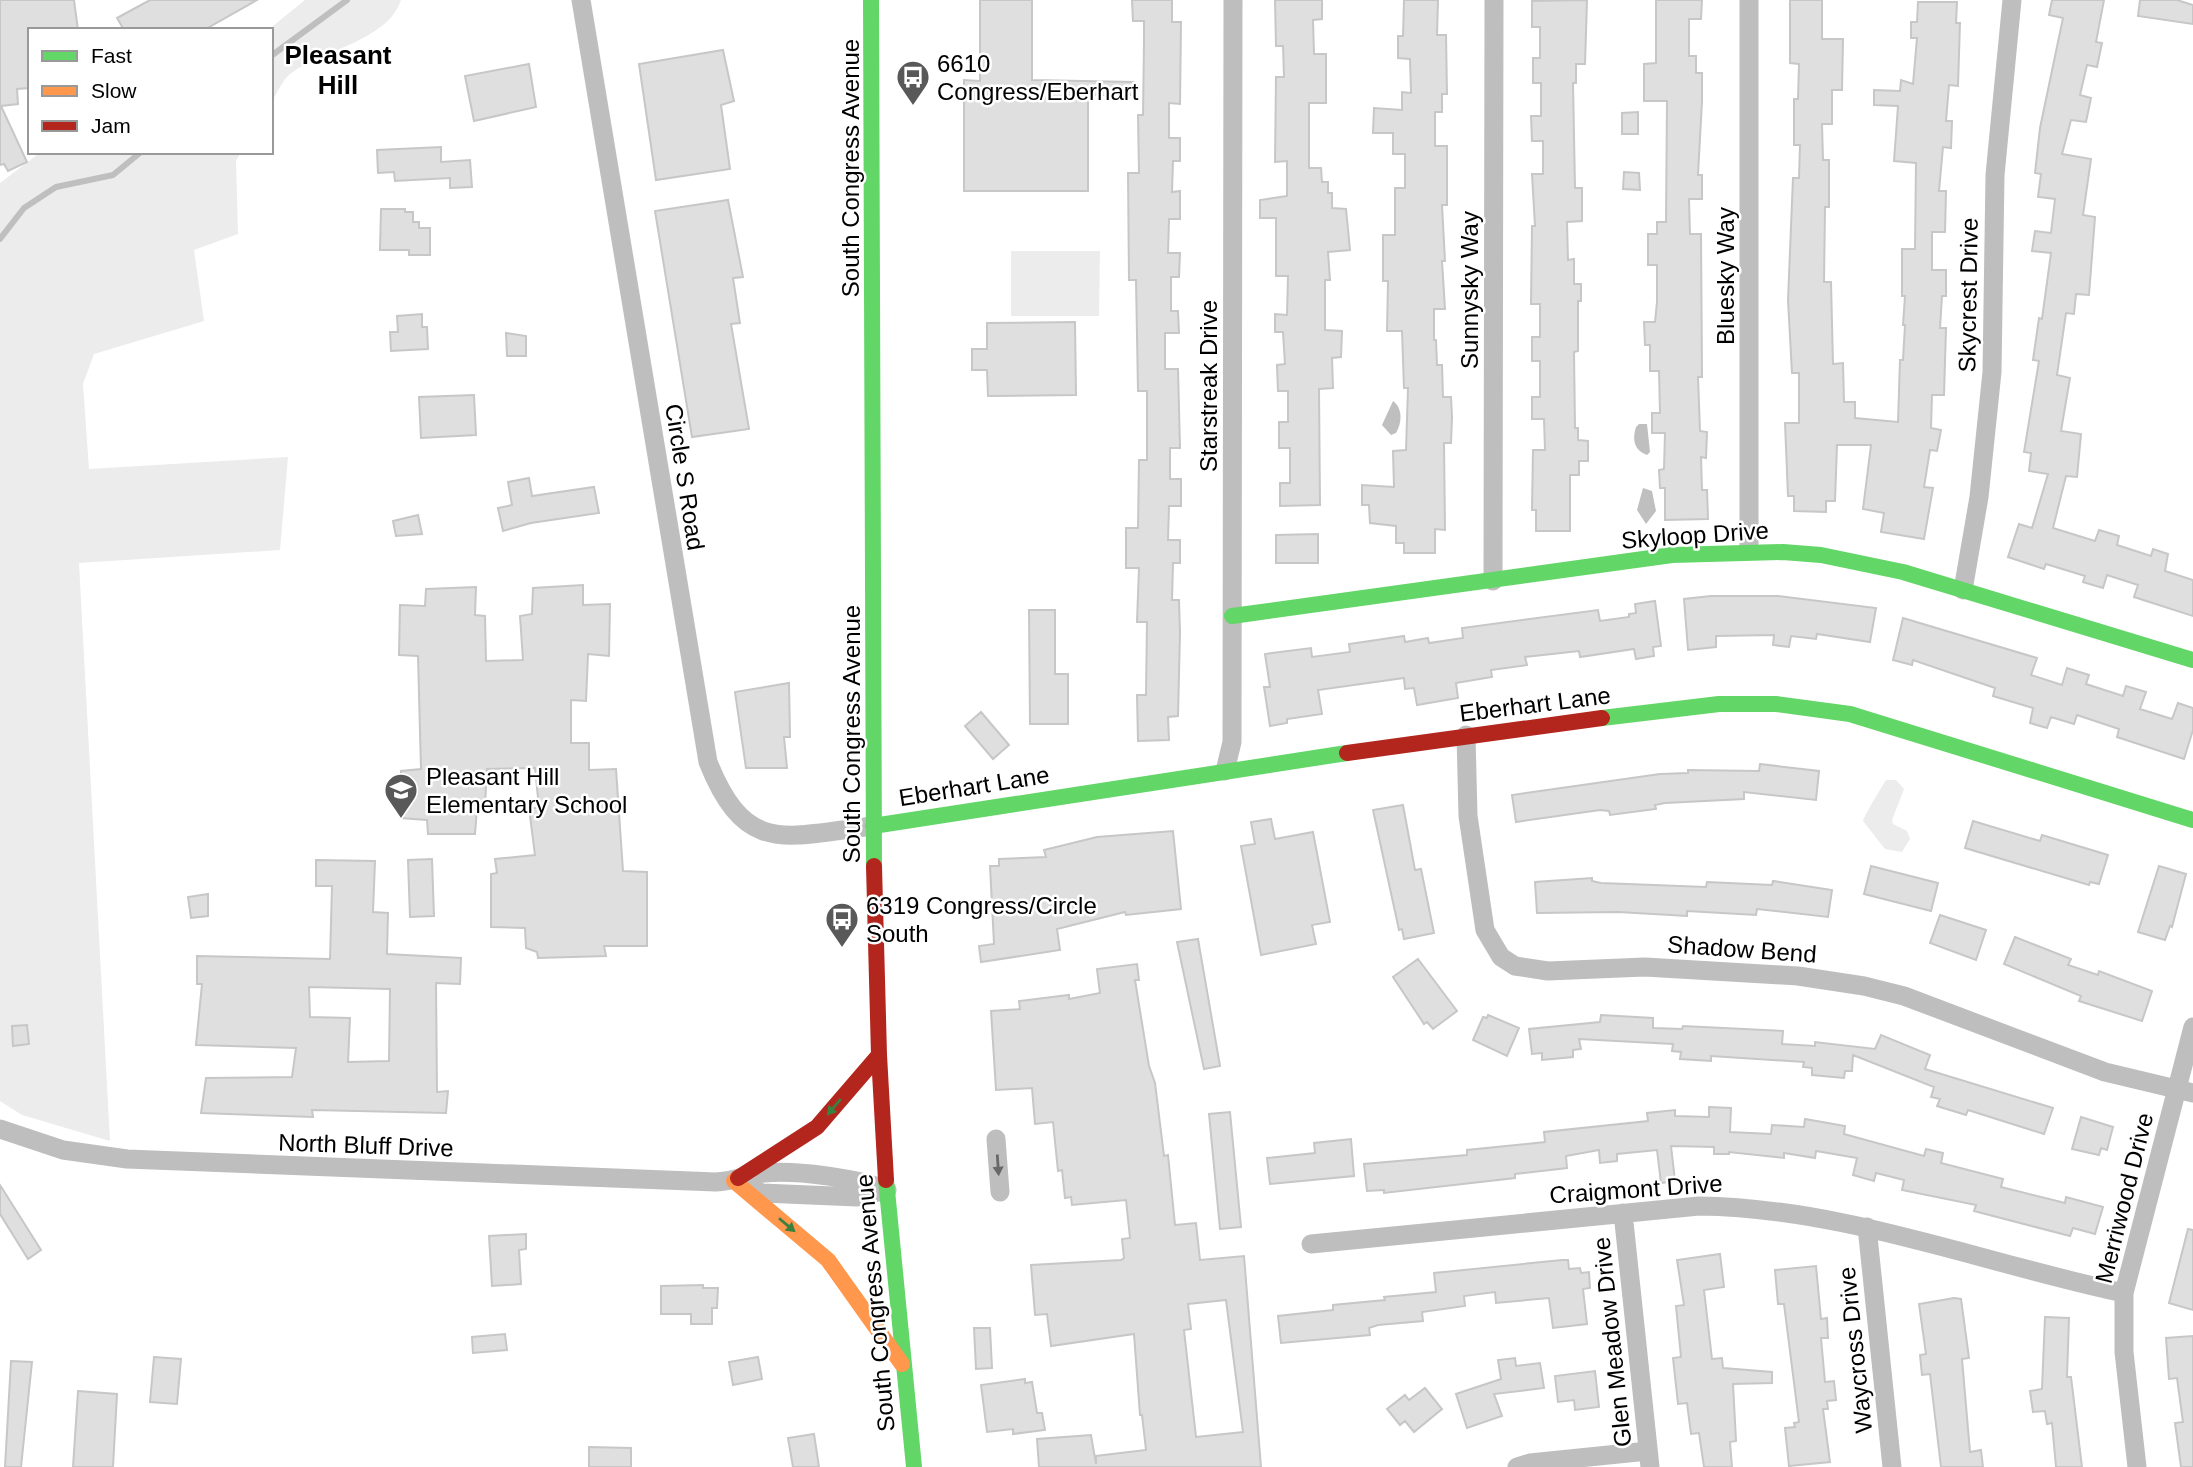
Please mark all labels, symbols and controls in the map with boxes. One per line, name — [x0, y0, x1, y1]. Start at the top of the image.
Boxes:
legend — [28, 28, 273, 154]
street label: South Congress Avenue — [837, 39, 864, 297]
district label: Pleasant Hill — [285, 40, 392, 100]
text: Fast — [91, 44, 132, 67]
place label: 6610 Congress/Eberhart — [937, 50, 1139, 105]
bus stop icon: 6610 Congress/Eberhart — [894, 58, 932, 107]
text: Slow — [91, 79, 137, 102]
text: Jam — [91, 114, 131, 137]
street label: Bluesky Way — [1712, 207, 1739, 345]
street label: Sunnysky Way — [1456, 211, 1483, 369]
street label: Skycrest Drive — [1953, 217, 1983, 373]
street label: Starstreak Drive — [1195, 300, 1222, 472]
street label: Circle S Road — [660, 402, 710, 552]
street label: Skyloop Drive — [1620, 516, 1770, 554]
street label: South Congress Avenue — [838, 605, 865, 863]
street label: Eberhart Lane — [1458, 681, 1612, 727]
street label: Eberhart Lane — [897, 761, 1051, 811]
place label: Pleasant Hill Elementary School — [426, 763, 627, 818]
school or university icon: Pleasant Hill Elementary School — [382, 771, 420, 820]
place label: 6319 Congress/Circle South — [866, 892, 1097, 947]
bus stop icon: 6319 Congress/Circle South — [823, 900, 861, 949]
street label: Shadow Bend — [1667, 930, 1817, 968]
one-way arrow — [827, 1098, 842, 1115]
street label: Merriwood Drive — [2090, 1110, 2158, 1286]
street label: North Bluff Drive — [278, 1128, 454, 1162]
one-way arrow — [993, 1155, 1004, 1177]
street label: Craigmont Drive — [1549, 1169, 1723, 1209]
street label: South Congress Avenue — [850, 1173, 900, 1433]
one-way arrow — [778, 1217, 795, 1232]
street label: Glen Meadow Drive — [1588, 1236, 1636, 1448]
street label: Waycross Drive — [1833, 1265, 1877, 1435]

